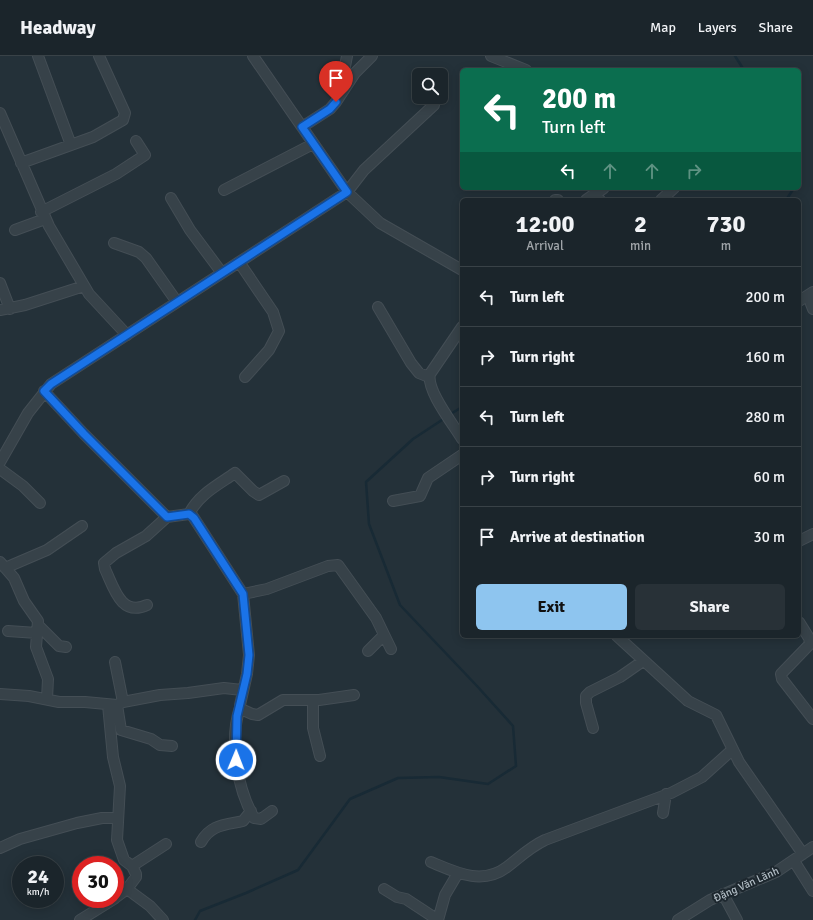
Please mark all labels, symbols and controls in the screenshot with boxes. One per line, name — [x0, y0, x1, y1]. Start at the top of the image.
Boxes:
text: Headway — [20, 16, 96, 40]
text: Map — [650, 19, 676, 36]
text: Layers — [698, 19, 737, 36]
text: Share — [759, 19, 793, 36]
pin — [319, 61, 353, 102]
icon: arrive — [325, 67, 347, 89]
map controls — [412, 68, 448, 104]
button: search — [412, 68, 448, 104]
text: 200 m — [542, 82, 616, 116]
icon: left — [476, 84, 528, 136]
text: Turn left — [542, 116, 605, 138]
icon: left — [557, 160, 579, 182]
icon: ahead — [599, 160, 621, 182]
icon: ahead — [641, 160, 663, 182]
icon: right — [683, 160, 705, 182]
text: 12:00 — [516, 209, 574, 239]
text: 2 — [634, 209, 647, 239]
text: 730 — [707, 209, 745, 239]
text: Arrival — [526, 238, 564, 254]
text: min — [630, 238, 651, 254]
text: m — [721, 238, 731, 254]
icon: left — [476, 286, 498, 308]
text: Turn left — [510, 288, 564, 306]
text: 200 m — [745, 288, 785, 306]
icon: right — [476, 346, 498, 368]
text: Turn right — [510, 348, 575, 366]
text: 160 m — [745, 348, 785, 366]
icon: left — [476, 406, 498, 428]
text: Turn left — [510, 408, 564, 426]
text: 280 m — [745, 408, 785, 426]
icon: right — [476, 466, 498, 488]
text: Turn right — [510, 468, 575, 486]
text: 60 m — [754, 468, 785, 486]
icon: arrive — [476, 526, 498, 548]
text: Arrive at destination — [510, 528, 645, 546]
text: 30 m — [754, 528, 785, 546]
button: Exit — [476, 584, 627, 630]
button: Share — [635, 584, 785, 630]
position arrow — [215, 739, 257, 781]
speed limit sign: 30 — [72, 856, 124, 908]
text: 24 — [27, 864, 49, 889]
street label: Đặng Văn Lãnh — [712, 864, 781, 905]
text: km/h — [27, 886, 49, 898]

